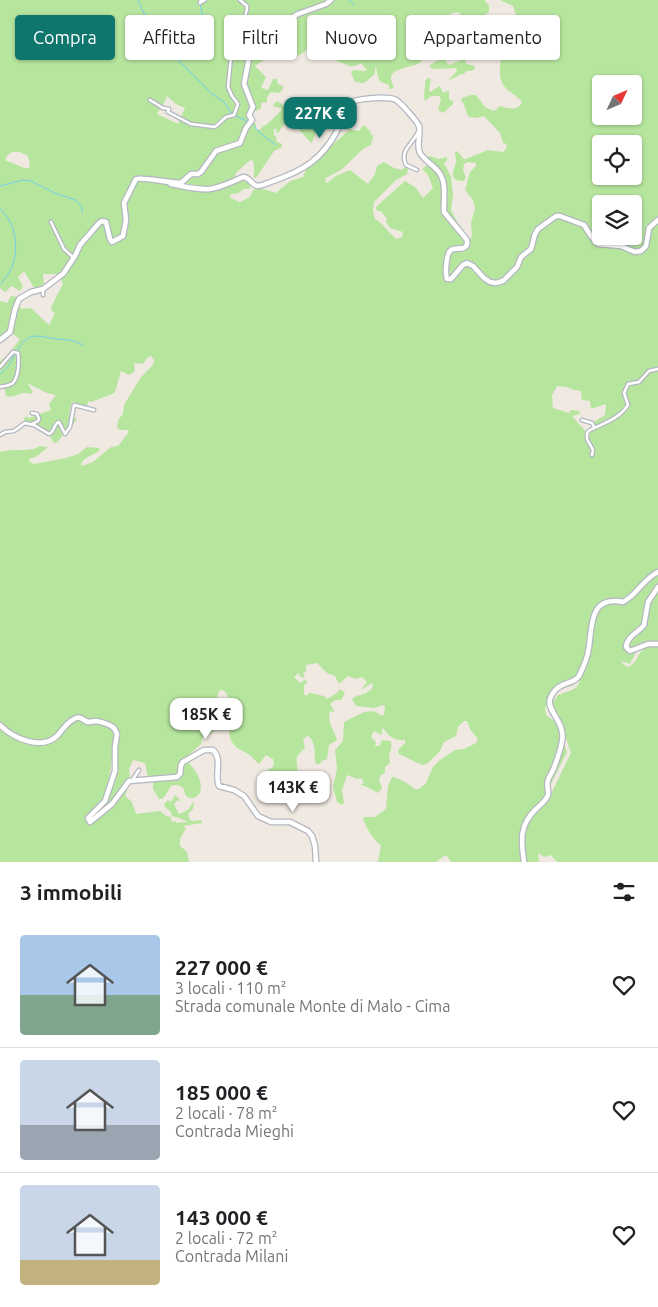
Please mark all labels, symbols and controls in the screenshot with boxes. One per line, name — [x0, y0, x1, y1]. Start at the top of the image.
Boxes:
chip: Compra — [15, 15, 115, 60]
chip: Affitta — [125, 15, 214, 60]
chip: Filtri — [224, 15, 297, 60]
chip: Nuovo — [307, 15, 396, 60]
chip: Appartamento — [406, 15, 560, 60]
north arrow — [592, 75, 642, 125]
map controls — [592, 75, 642, 245]
pin: 227K € — [279, 96, 361, 139]
text: 227K € — [295, 104, 345, 122]
button: locate — [592, 135, 642, 185]
button: layers — [592, 195, 642, 245]
pin: 185K € — [165, 698, 247, 740]
text: 185K € — [181, 705, 231, 723]
pin: 143K € — [252, 770, 334, 813]
text: 143K € — [268, 778, 318, 796]
icon: filters — [610, 878, 638, 906]
text: 3 immobili — [20, 880, 122, 904]
icon: home — [60, 955, 120, 1015]
text: 227 000 € — [175, 955, 268, 979]
icon: heart — [610, 971, 638, 999]
text: 3 locali · 110 m² — [175, 979, 287, 997]
text: Strada comunale Monte di Malo - Cima — [175, 997, 450, 1015]
icon: home — [60, 1080, 120, 1140]
text: 185 000 € — [175, 1080, 268, 1104]
icon: heart — [610, 1096, 638, 1124]
text: 2 locali · 78 m² — [175, 1104, 277, 1122]
text: Contrada Mieghi — [175, 1122, 294, 1140]
icon: home — [60, 1205, 120, 1265]
text: 143 000 € — [175, 1205, 268, 1229]
icon: heart — [610, 1221, 638, 1249]
text: 2 locali · 72 m² — [175, 1229, 277, 1247]
text: Contrada Milani — [175, 1247, 288, 1265]

